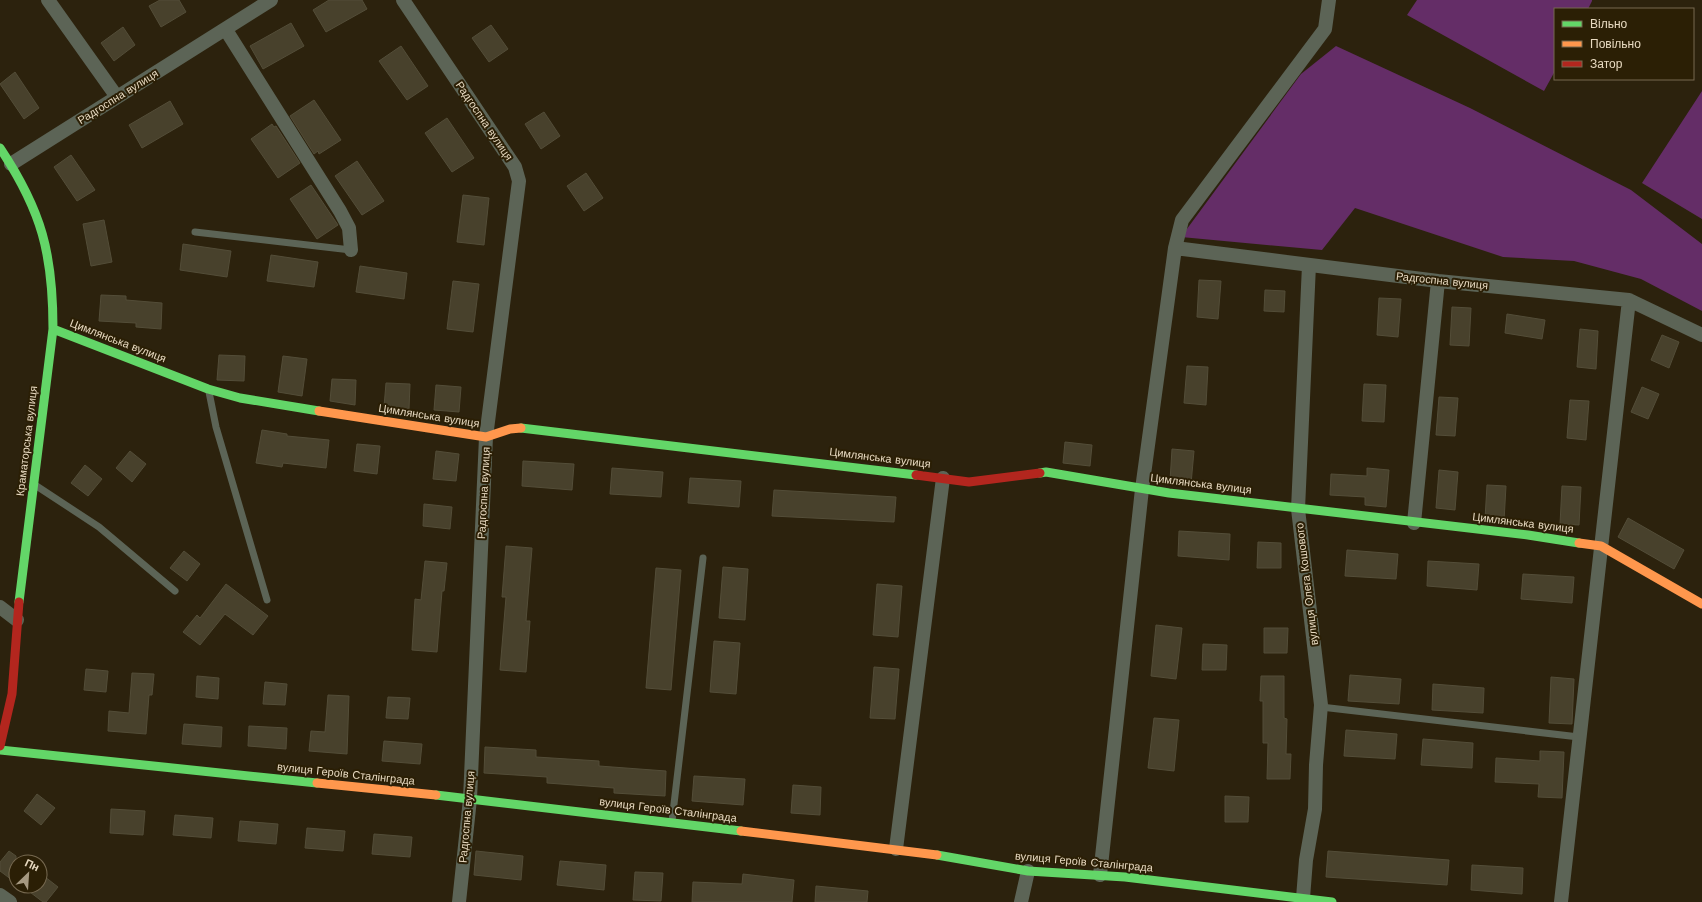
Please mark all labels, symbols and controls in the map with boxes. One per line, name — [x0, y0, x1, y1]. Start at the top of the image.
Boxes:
legend — [1554, 8, 1694, 80]
text: Вільно — [1590, 17, 1628, 31]
text: Повільно — [1590, 37, 1641, 51]
text: Затор — [1590, 57, 1623, 71]
street label: Радгоспна вулиця — [75, 67, 161, 127]
street label: Радгоспна вулиця — [453, 79, 515, 163]
street label: Радгоспна вулиця — [1395, 270, 1489, 292]
street label: Цимлянська вулиця — [68, 317, 168, 365]
street label: Краматорська вулиця — [14, 385, 40, 497]
street label: Цимлянська вулиця — [378, 402, 480, 430]
street label: Цимлянська вулиця — [829, 445, 932, 471]
street label: Радгоспна вулиця — [475, 446, 493, 540]
street label: Цимлянська вулиця — [1150, 471, 1253, 497]
street label: Цимлянська вулиця — [1472, 510, 1575, 536]
street label: вулиця Олега Кошового — [1293, 522, 1321, 646]
street label: вулиця Героїв Сталінграда — [277, 760, 416, 788]
street label: Радгоспна вулиця — [456, 770, 478, 864]
street label: вулиця Героїв Сталінграда — [599, 795, 738, 825]
street label: вулиця Героїв Сталінграда — [1015, 849, 1154, 875]
north arrow — [8, 854, 48, 894]
text: Пн — [23, 856, 41, 874]

